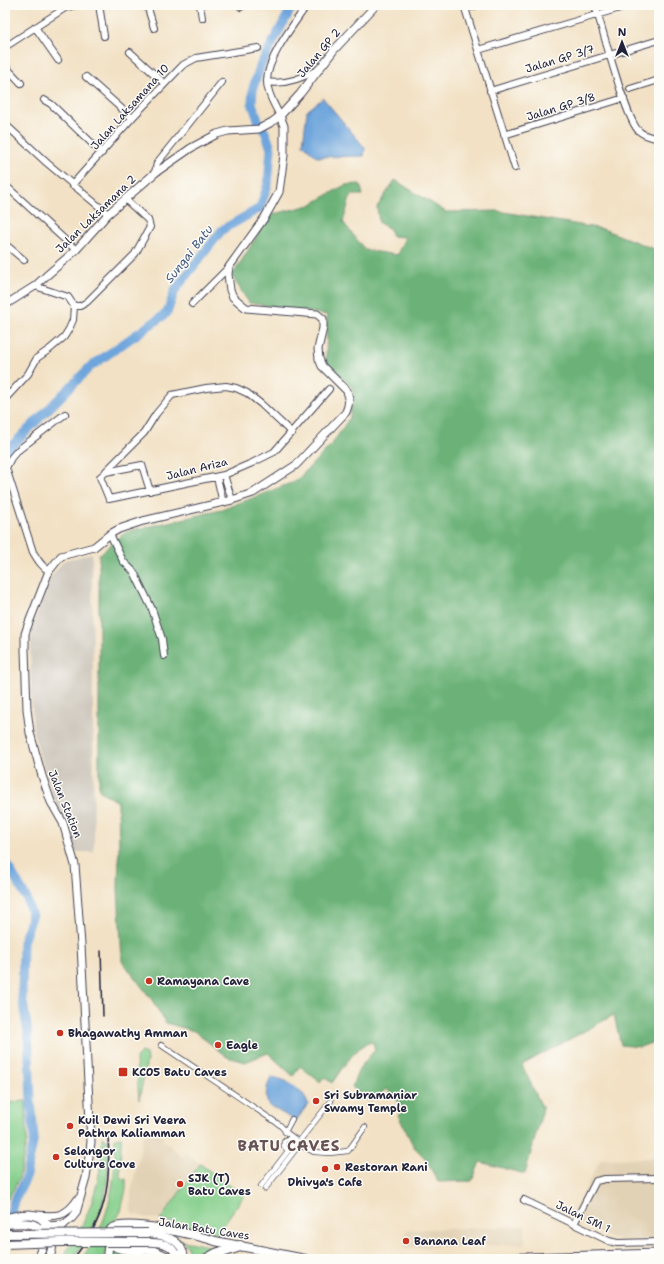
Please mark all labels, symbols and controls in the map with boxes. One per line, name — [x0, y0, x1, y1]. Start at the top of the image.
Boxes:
north arrow — [602, 22, 642, 62]
street label: Jalan GP 2 — [294, 25, 344, 81]
text: N — [618, 25, 627, 40]
street label: Jalan GP 3/7 — [524, 41, 597, 77]
street label: Jalan Laksamana 10 — [87, 61, 173, 153]
street label: Jalan GP 3/8 — [525, 89, 597, 125]
street label: Jalan Laksamana 2 — [53, 172, 139, 256]
water label: Sungai Batu — [161, 222, 217, 286]
street label: Jalan Ariza — [165, 454, 229, 484]
street label: Jalan Station — [45, 768, 86, 840]
place label: Ramayana Cave — [157, 974, 250, 989]
marker: Ramayana Cave — [144, 976, 154, 986]
place label: Bhagawathy Amman — [68, 1026, 188, 1041]
marker: Bhagawathy Amman — [55, 1028, 65, 1038]
place label: Eagle — [226, 1038, 259, 1053]
marker: Eagle — [213, 1040, 223, 1050]
place label: KC05 Batu Caves — [132, 1065, 227, 1080]
marker: KC05 Batu Caves — [117, 1066, 129, 1078]
place label: Sri Subramaniar Swamy Temple — [324, 1088, 417, 1116]
marker: Sri Subramaniar Swamy Temple — [311, 1096, 321, 1106]
place label: Kuil Dewi Sri Veera Pathra Kaliamman — [78, 1113, 187, 1141]
marker: Kuil Dewi Sri Veera Pathra Kaliamman — [65, 1121, 75, 1131]
district label: BATU CAVES — [238, 1136, 340, 1156]
place label: Selangor Culture Cove — [64, 1144, 136, 1172]
marker: Selangor Culture Cove — [51, 1152, 61, 1162]
place label: Restoran Rani — [345, 1160, 428, 1175]
marker: Restoran Rani — [332, 1162, 342, 1172]
marker: Dhivya's Cafe — [320, 1164, 330, 1174]
place label: SJK (T) Batu Caves — [188, 1171, 251, 1199]
place label: Dhivya's Cafe — [288, 1175, 363, 1190]
marker: SJK (T) Batu Caves — [175, 1179, 185, 1189]
street label: Jalan SM 1 — [553, 1197, 613, 1237]
street label: Jalan Batu Caves — [157, 1214, 251, 1244]
place label: Banana Leaf — [414, 1234, 487, 1249]
marker: Banana Leaf — [401, 1236, 411, 1246]

